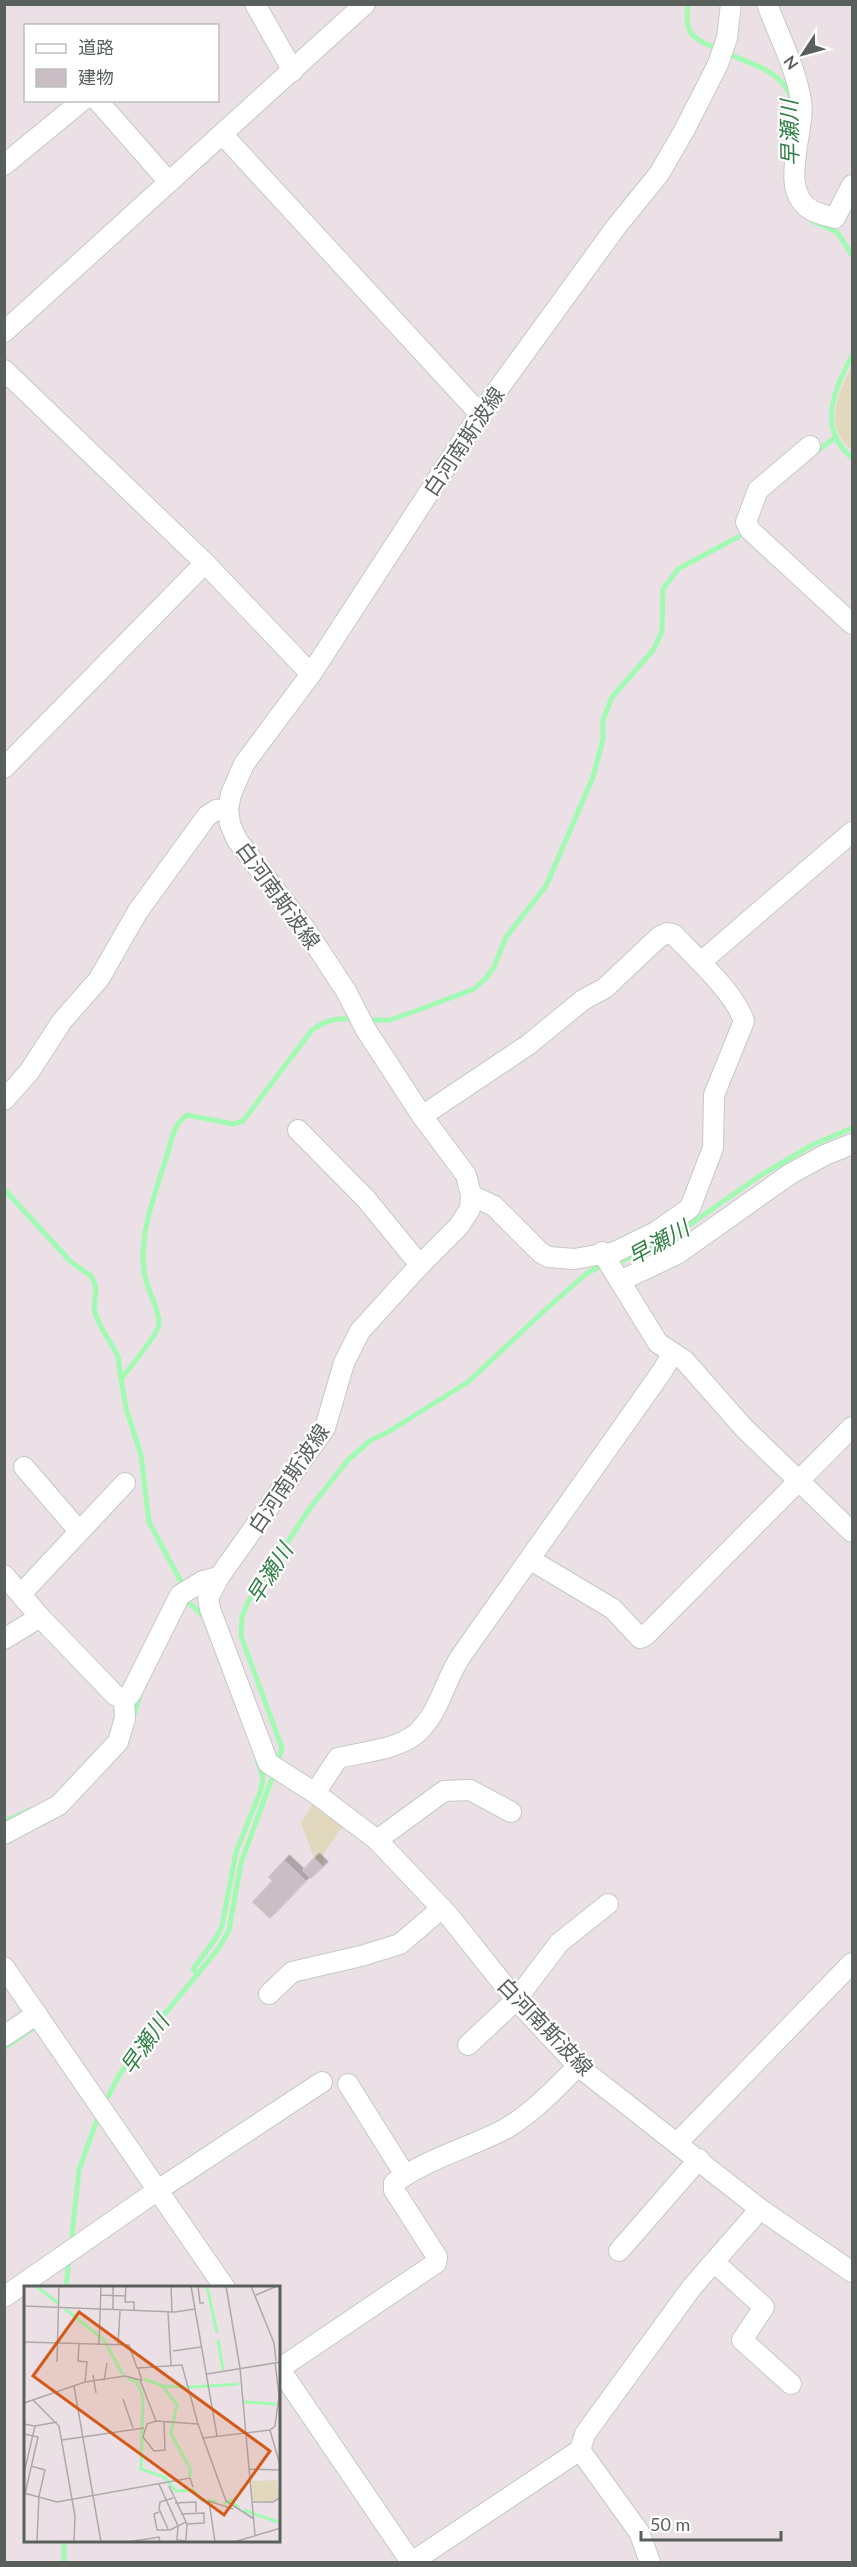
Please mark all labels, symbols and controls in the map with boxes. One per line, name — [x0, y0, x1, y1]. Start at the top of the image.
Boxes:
legend — [24, 24, 219, 102]
north arrow — [773, 24, 833, 84]
text: 道路 — [78, 36, 114, 58]
text: N — [779, 53, 802, 74]
text: 建物 — [78, 66, 114, 88]
water label: 早瀬川 — [775, 98, 803, 166]
street label: 白河南斯波線 — [417, 382, 509, 500]
street label: 白河南斯波線 — [232, 837, 326, 953]
water label: 早瀬川 — [623, 1213, 695, 1270]
street label: 白河南斯波線 — [242, 1419, 334, 1537]
water label: 早瀬川 — [240, 1536, 299, 1608]
street label: 白河南斯波線 — [493, 1972, 599, 2080]
water label: 早瀬川 — [114, 2008, 175, 2079]
inset map — [24, 2286, 280, 2543]
scale bar — [641, 2504, 780, 2542]
text: 50 m — [650, 2513, 690, 2535]

